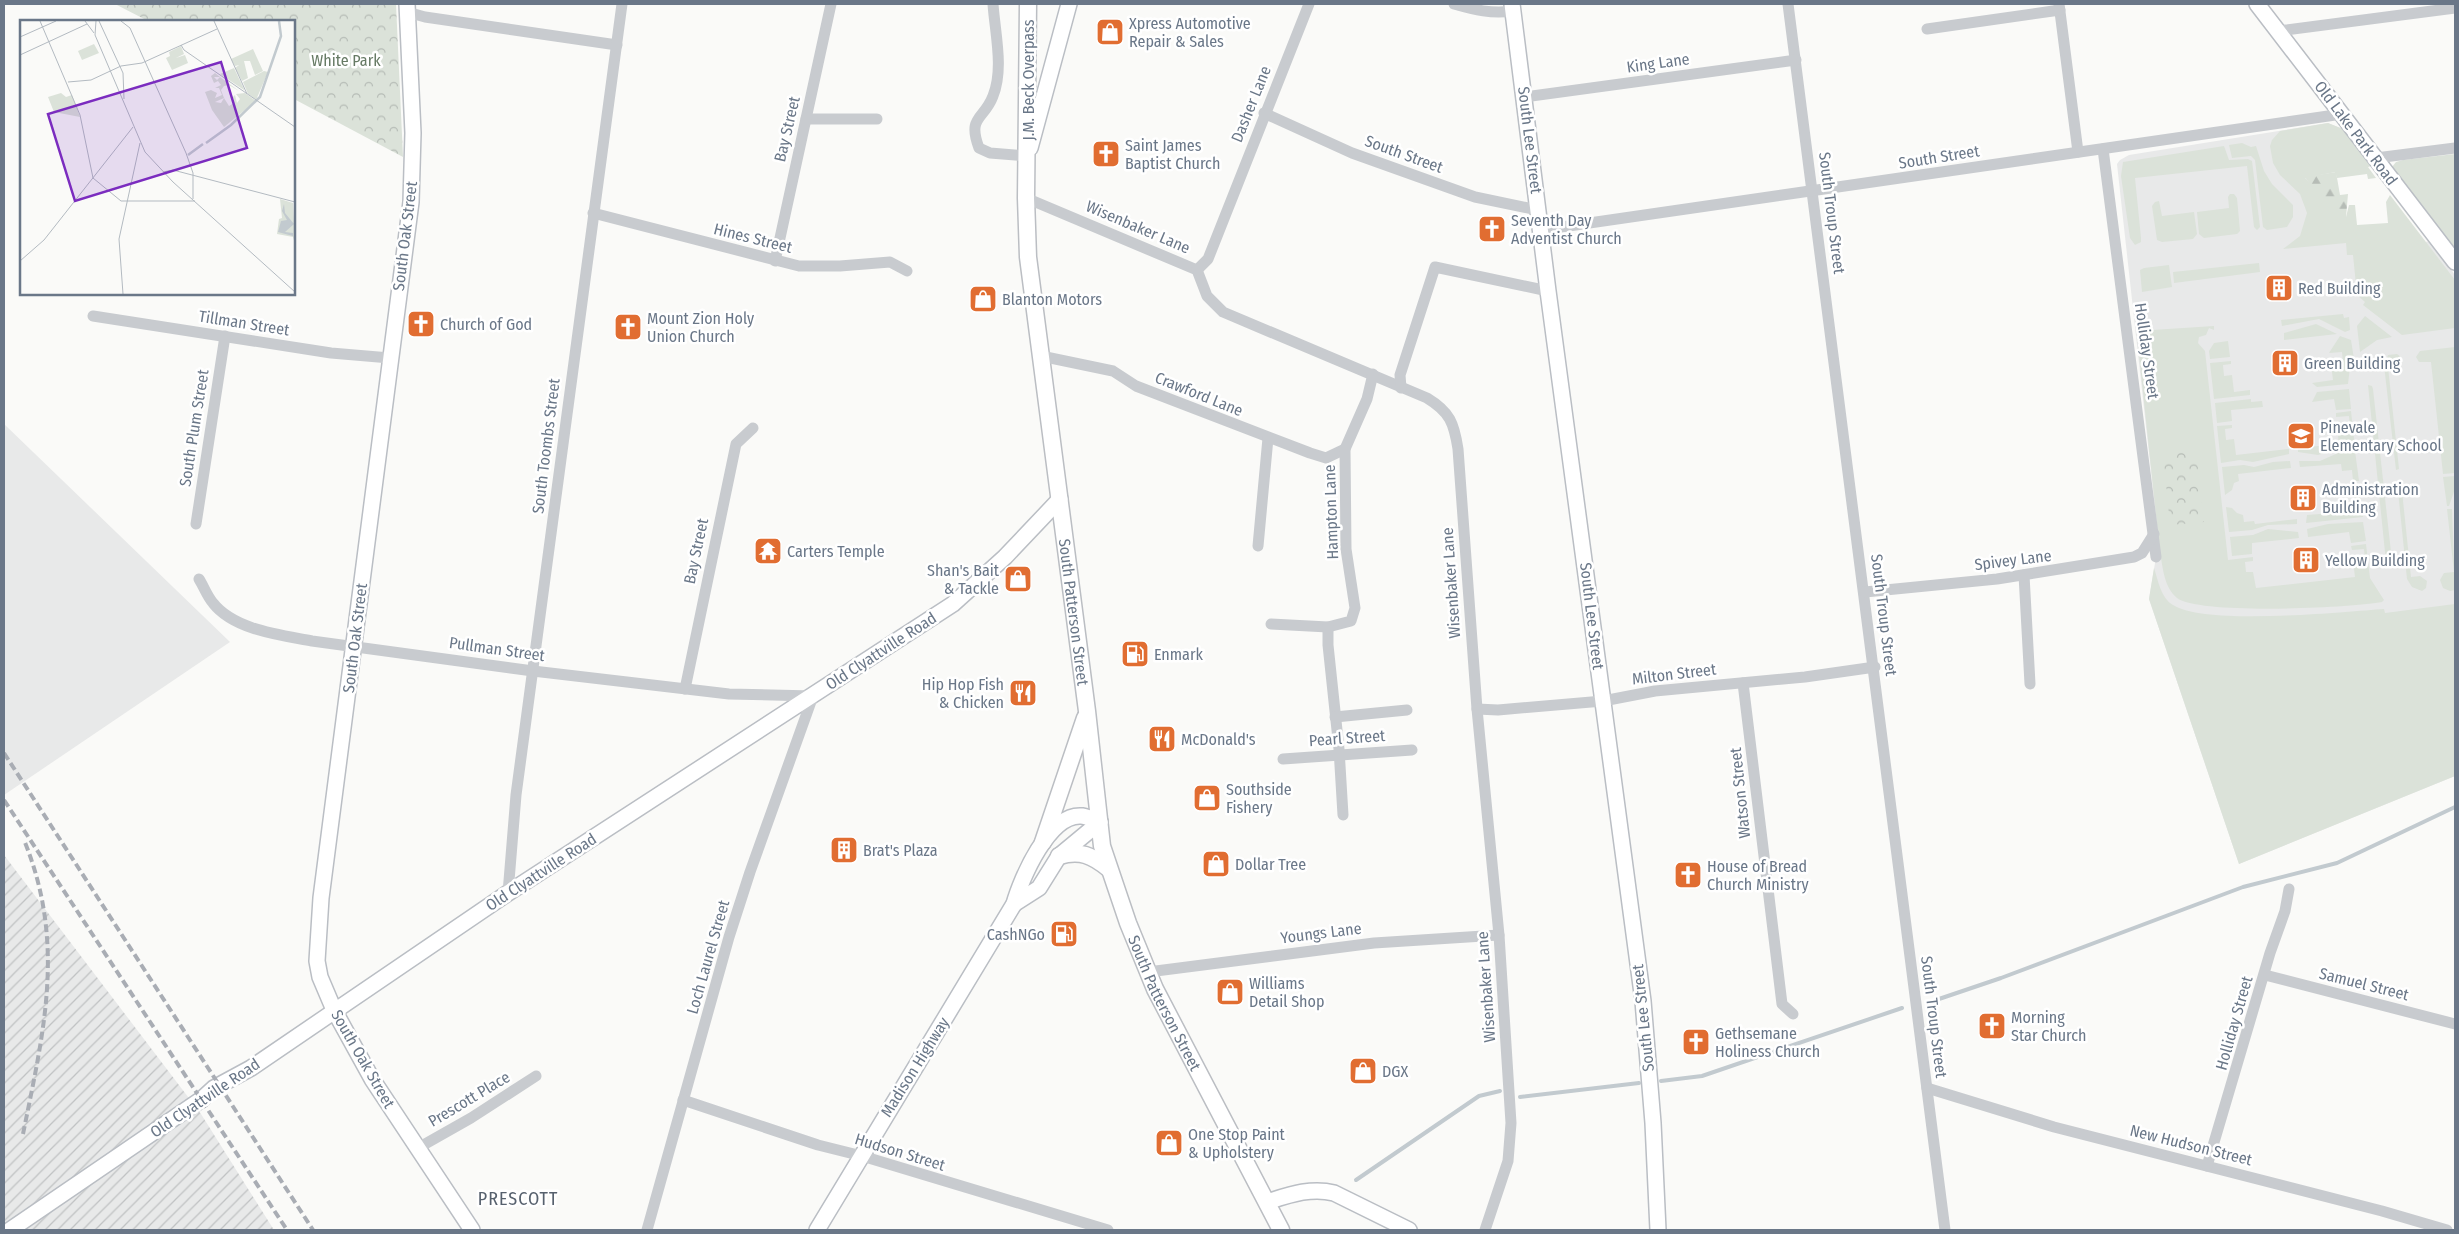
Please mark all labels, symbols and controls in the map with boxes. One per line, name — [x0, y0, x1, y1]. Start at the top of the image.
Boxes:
place label: Xpress Automotive Repair & Sales — [1129, 14, 1251, 51]
shop icon: Xpress Automotive Repair & Sales — [1095, 17, 1125, 47]
street label: J.M. Beck Overpass — [1019, 19, 1038, 141]
inset map — [20, 20, 295, 295]
street label: King Lane — [1625, 49, 1691, 77]
park label: White Park — [311, 51, 381, 70]
street label: Dasher Lane — [1227, 63, 1275, 145]
street label: Old Lake Park Road — [2311, 77, 2401, 189]
street label: South Lee Street — [1514, 85, 1546, 195]
street label: Bay Street — [770, 94, 804, 164]
street label: South Street — [1362, 131, 1446, 177]
place label: Saint James Baptist Church — [1125, 136, 1220, 173]
church icon: Saint James Baptist Church — [1091, 139, 1121, 169]
street label: South Street — [1897, 141, 1981, 173]
street label: South Troup Street — [1815, 151, 1849, 276]
street label: South Oak Street — [389, 179, 421, 292]
street label: Wisenbaker Lane — [1083, 197, 1193, 257]
place label: Seventh Day Adventist Church — [1511, 211, 1622, 248]
church icon: Seventh Day Adventist Church — [1477, 214, 1507, 244]
street label: Hines Street — [712, 219, 795, 257]
building icon: Red Building — [2264, 273, 2294, 303]
place label: Red Building — [2298, 279, 2381, 298]
shop icon: Blanton Motors — [968, 284, 998, 314]
place label: Blanton Motors — [1002, 290, 1102, 309]
street label: Holliday Street — [2131, 302, 2163, 401]
street label: Tillman Street — [197, 306, 291, 340]
church icon: Church of God — [406, 309, 436, 339]
place label: Mount Zion Holy Union Church — [647, 309, 755, 346]
church icon: Mount Zion Holy Union Church — [613, 312, 643, 342]
place label: Church of God — [440, 315, 532, 334]
building icon: Green Building — [2270, 348, 2300, 378]
place label: Green Building — [2304, 354, 2401, 373]
street label: South Plum Street — [175, 367, 213, 488]
street label: Crawford Lane — [1152, 368, 1246, 420]
street label: South Toombs Street — [528, 376, 564, 515]
place label: Pinevale Elementary School — [2320, 418, 2442, 455]
school or university icon: Pinevale Elementary School — [2286, 421, 2316, 451]
street label: Hampton Lane — [1320, 464, 1342, 560]
place label: Administration Building — [2322, 480, 2419, 517]
building icon: Administration Building — [2288, 483, 2318, 513]
street label: Bay Street — [680, 516, 712, 586]
street label: Wisenbaker Lane — [1438, 527, 1464, 639]
temple icon: Carters Temple — [753, 536, 783, 566]
street label: South Patterson Street — [1055, 537, 1093, 687]
place label: Carters Temple — [787, 542, 885, 561]
building icon: Yellow Building — [2291, 545, 2321, 575]
street label: Spivey Lane — [1973, 546, 2053, 574]
place label: Yellow Building — [2325, 551, 2425, 570]
street label: South Troup Street — [1867, 553, 1901, 678]
place label: Shan's Bait & Tackle — [927, 561, 1000, 598]
street label: South Lee Street — [1576, 561, 1608, 671]
shop icon: Shan's Bait & Tackle — [1003, 564, 1033, 594]
street label: South Oak Street — [339, 581, 371, 694]
street label: Old Clyattville Road — [822, 608, 940, 694]
street label: Pullman Street — [448, 633, 547, 665]
fuel station icon: Enmark — [1120, 639, 1150, 669]
place label: Enmark — [1154, 645, 1204, 664]
street label: Milton Street — [1631, 659, 1718, 689]
place label: Hip Hop Fish & Chicken — [922, 675, 1004, 712]
restaurant icon: Hip Hop Fish & Chicken — [1008, 678, 1038, 708]
restaurant icon: McDonald's — [1147, 724, 1177, 754]
street label: Pearl Street — [1308, 726, 1387, 750]
place label: McDonald's — [1181, 730, 1256, 749]
street label: Watson Street — [1726, 746, 1754, 839]
place label: Southside Fishery — [1226, 780, 1292, 817]
shop icon: Southside Fishery — [1192, 783, 1222, 813]
street label: Old Clyattville Road — [482, 829, 600, 915]
building icon: Brat's Plaza — [829, 835, 859, 865]
place label: Brat's Plaza — [863, 841, 938, 860]
shop icon: Dollar Tree — [1201, 849, 1231, 879]
place label: Dollar Tree — [1235, 855, 1306, 874]
place label: House of Bread Church Ministry — [1707, 857, 1809, 894]
church icon: House of Bread Church Ministry — [1673, 860, 1703, 890]
street label: Loch Laurel Street — [683, 897, 734, 1016]
fuel station icon: CashNGo — [1049, 919, 1079, 949]
street label: Youngs Lane — [1279, 919, 1363, 947]
place label: CashNGo — [987, 925, 1045, 944]
street label: Wisenbaker Lane — [1473, 931, 1499, 1043]
street label: South Patterson Street — [1125, 932, 1206, 1074]
street label: South Troup Street — [1917, 955, 1951, 1080]
street label: South Lee Street — [1628, 963, 1658, 1073]
street label: Samuel Street — [2317, 964, 2412, 1004]
street label: Holliday Street — [2211, 973, 2257, 1072]
place label: Williams Detail Shop — [1249, 974, 1324, 1011]
shop icon: Williams Detail Shop — [1215, 977, 1245, 1007]
street label: South Oak Street — [327, 1006, 399, 1112]
place label: Morning Star Church — [2011, 1008, 2086, 1045]
church icon: Morning Star Church — [1977, 1011, 2007, 1041]
street label: Madison Highway — [877, 1013, 954, 1120]
place label: Gethsemane Holiness Church — [1715, 1024, 1820, 1061]
church icon: Gethsemane Holiness Church — [1681, 1027, 1711, 1057]
street label: Old Clyattville Road — [147, 1054, 263, 1142]
shop icon: DGX — [1348, 1056, 1378, 1086]
place label: DGX — [1382, 1062, 1408, 1081]
street label: Prescott Place — [425, 1067, 513, 1131]
street label: New Hudson Street — [2128, 1121, 2255, 1170]
place label: One Stop Paint & Upholstery — [1188, 1125, 1286, 1162]
shop icon: One Stop Paint & Upholstery — [1154, 1128, 1184, 1158]
street label: Hudson Street — [853, 1129, 948, 1175]
district label: PRESCOTT — [478, 1188, 558, 1210]

